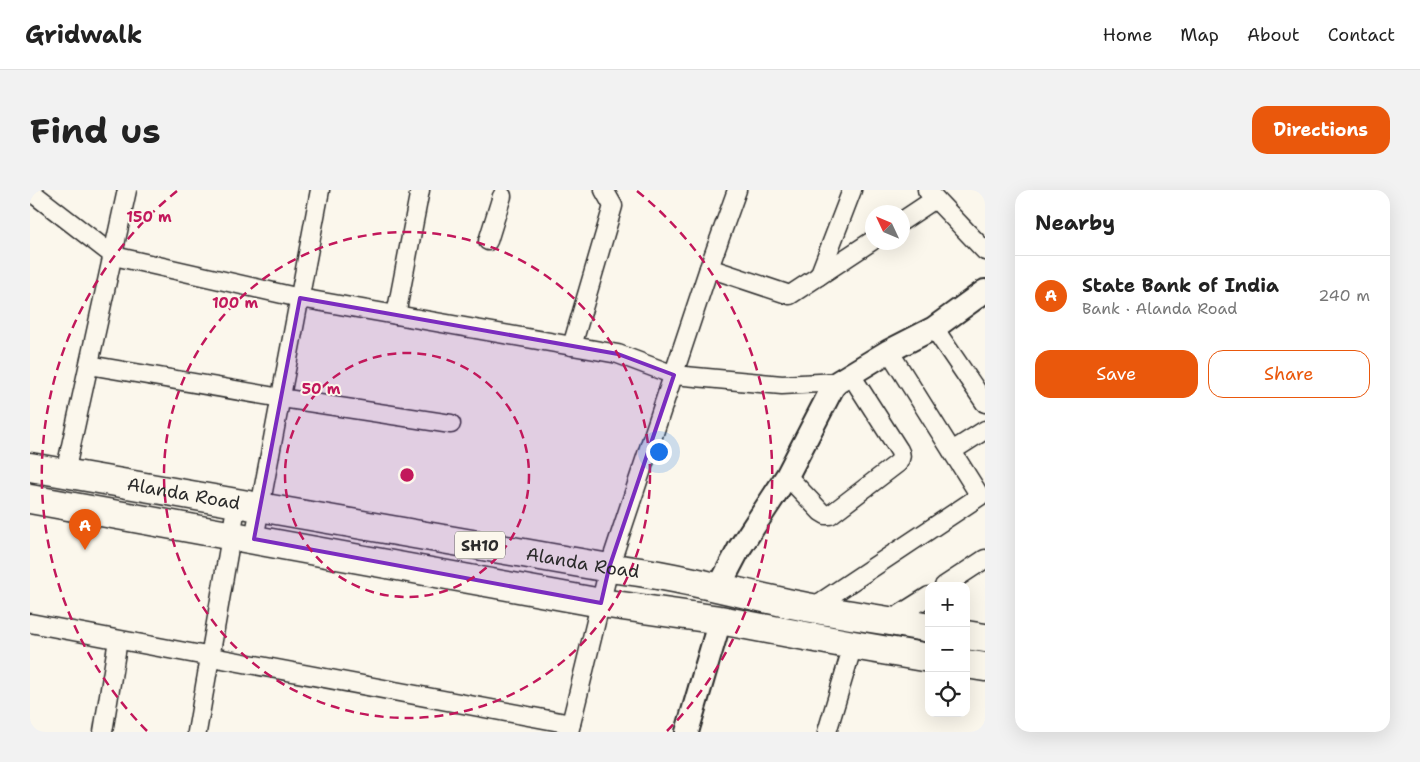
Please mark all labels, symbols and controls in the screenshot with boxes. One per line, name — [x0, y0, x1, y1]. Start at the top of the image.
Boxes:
text: Gridwalk — [25, 19, 142, 51]
text: Home — [1103, 23, 1152, 47]
text: Map — [1180, 23, 1219, 47]
text: About — [1247, 23, 1300, 47]
text: Contact — [1328, 23, 1395, 47]
button: Directions — [1252, 106, 1390, 154]
text: Find us — [30, 107, 161, 154]
north arrow — [865, 205, 910, 250]
text: 150 m — [126, 207, 172, 227]
text: Nearby — [1035, 209, 1115, 237]
text: State Bank of India — [1082, 273, 1279, 298]
text: A — [1045, 285, 1057, 306]
text: 240 m — [1318, 285, 1370, 306]
text: 100 m — [212, 293, 258, 313]
text: Bank · Alanda Road — [1082, 298, 1237, 319]
button: Save — [1035, 350, 1198, 398]
button: Share — [1208, 350, 1370, 398]
text: 50 m — [302, 379, 341, 399]
your location — [646, 439, 672, 465]
centre of rings — [398, 466, 416, 484]
street label: Alanda Road — [125, 472, 242, 515]
pin: A — [69, 509, 101, 550]
road number: SH10 — [455, 532, 505, 558]
street label: Alanda Road — [524, 542, 641, 584]
map controls — [925, 582, 970, 717]
button: + — [925, 582, 970, 627]
button: − — [925, 627, 970, 672]
button: locate — [925, 672, 970, 717]

